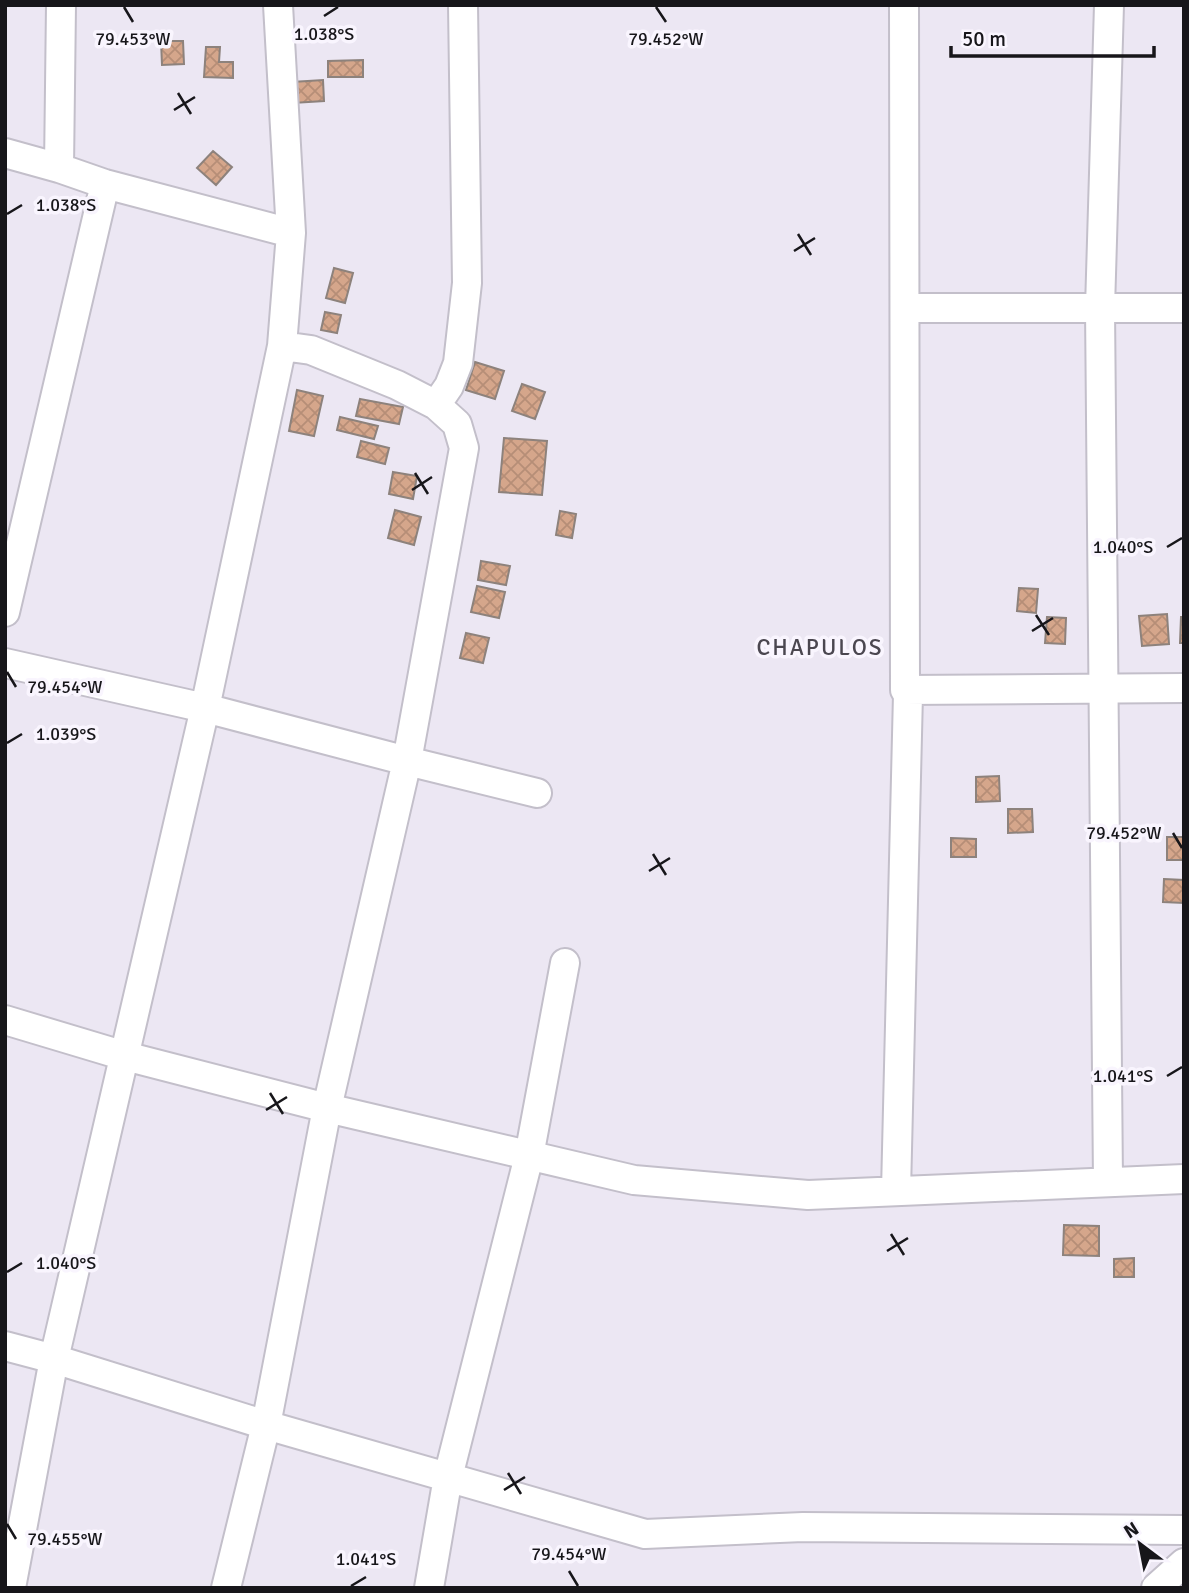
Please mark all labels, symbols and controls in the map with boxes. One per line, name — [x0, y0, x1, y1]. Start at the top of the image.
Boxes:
scale bar — [951, 14, 1154, 58]
text: 1.038°S — [294, 23, 354, 45]
text: 50 m — [962, 26, 1006, 52]
text: 79.453°W — [95, 28, 171, 50]
text: 79.452°W — [628, 28, 704, 50]
text: 1.038°S — [36, 194, 96, 216]
text: 1.040°S — [1093, 536, 1153, 558]
district label: CHAPULOS — [756, 633, 884, 662]
text: 79.454°W — [27, 676, 103, 698]
text: 1.039°S — [36, 723, 96, 745]
text: 79.452°W — [1086, 822, 1162, 844]
text: 1.041°S — [1093, 1065, 1153, 1087]
text: 1.040°S — [36, 1252, 96, 1274]
north arrow — [1105, 1509, 1175, 1579]
text: N — [1120, 1517, 1143, 1544]
text: 79.455°W — [27, 1528, 103, 1550]
text: 79.454°W — [531, 1543, 607, 1565]
text: 1.041°S — [336, 1548, 396, 1570]

